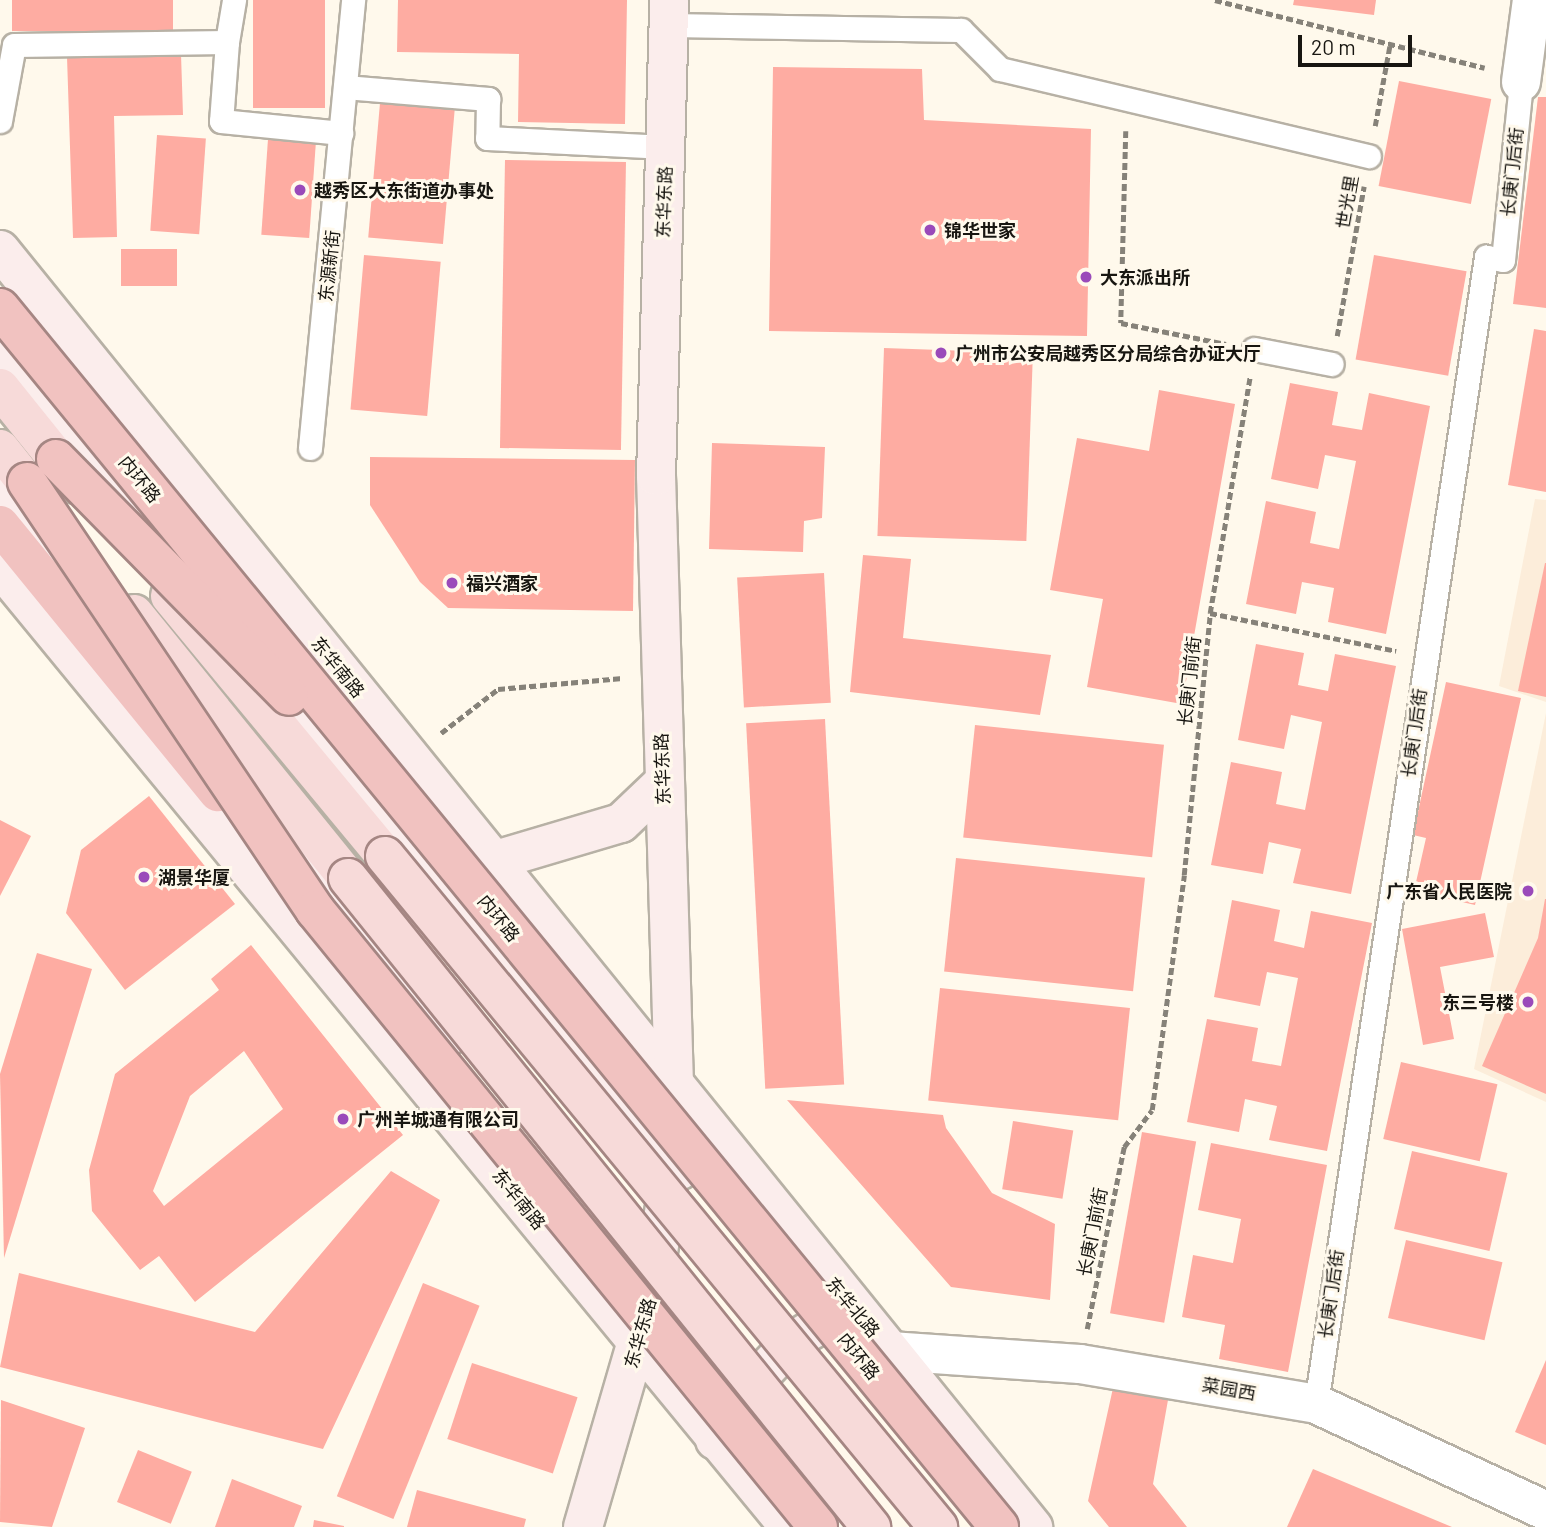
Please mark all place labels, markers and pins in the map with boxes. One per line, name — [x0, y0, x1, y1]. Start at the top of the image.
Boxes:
place label: 越秀区大东街道办事处 — [314, 179, 494, 201]
marker: 越秀区大东街道办事处 — [292, 182, 308, 198]
place label: 锦华世家 — [944, 219, 1016, 241]
marker: 锦华世家 — [922, 222, 938, 238]
place label: 大东派出所 — [1100, 266, 1190, 288]
marker: 大东派出所 — [1078, 269, 1094, 285]
place label: 广州市公安局越秀区分局综合办证大厅 — [955, 342, 1261, 364]
marker: 广州市公安局越秀区分局综合办证大厅 — [933, 345, 949, 361]
place label: 福兴酒家 — [466, 572, 538, 594]
marker: 福兴酒家 — [444, 575, 460, 591]
place label: 湖景华厦 — [158, 866, 230, 888]
marker: 湖景华厦 — [136, 869, 152, 885]
place label: 广东省人民医院 — [1386, 880, 1512, 902]
marker: 广东省人民医院 — [1518, 881, 1538, 901]
place label: 东三号楼 — [1442, 991, 1514, 1013]
marker: 东三号楼 — [1520, 994, 1536, 1010]
place label: 广州羊城通有限公司 — [357, 1108, 519, 1130]
marker: 广州羊城通有限公司 — [335, 1111, 351, 1127]

